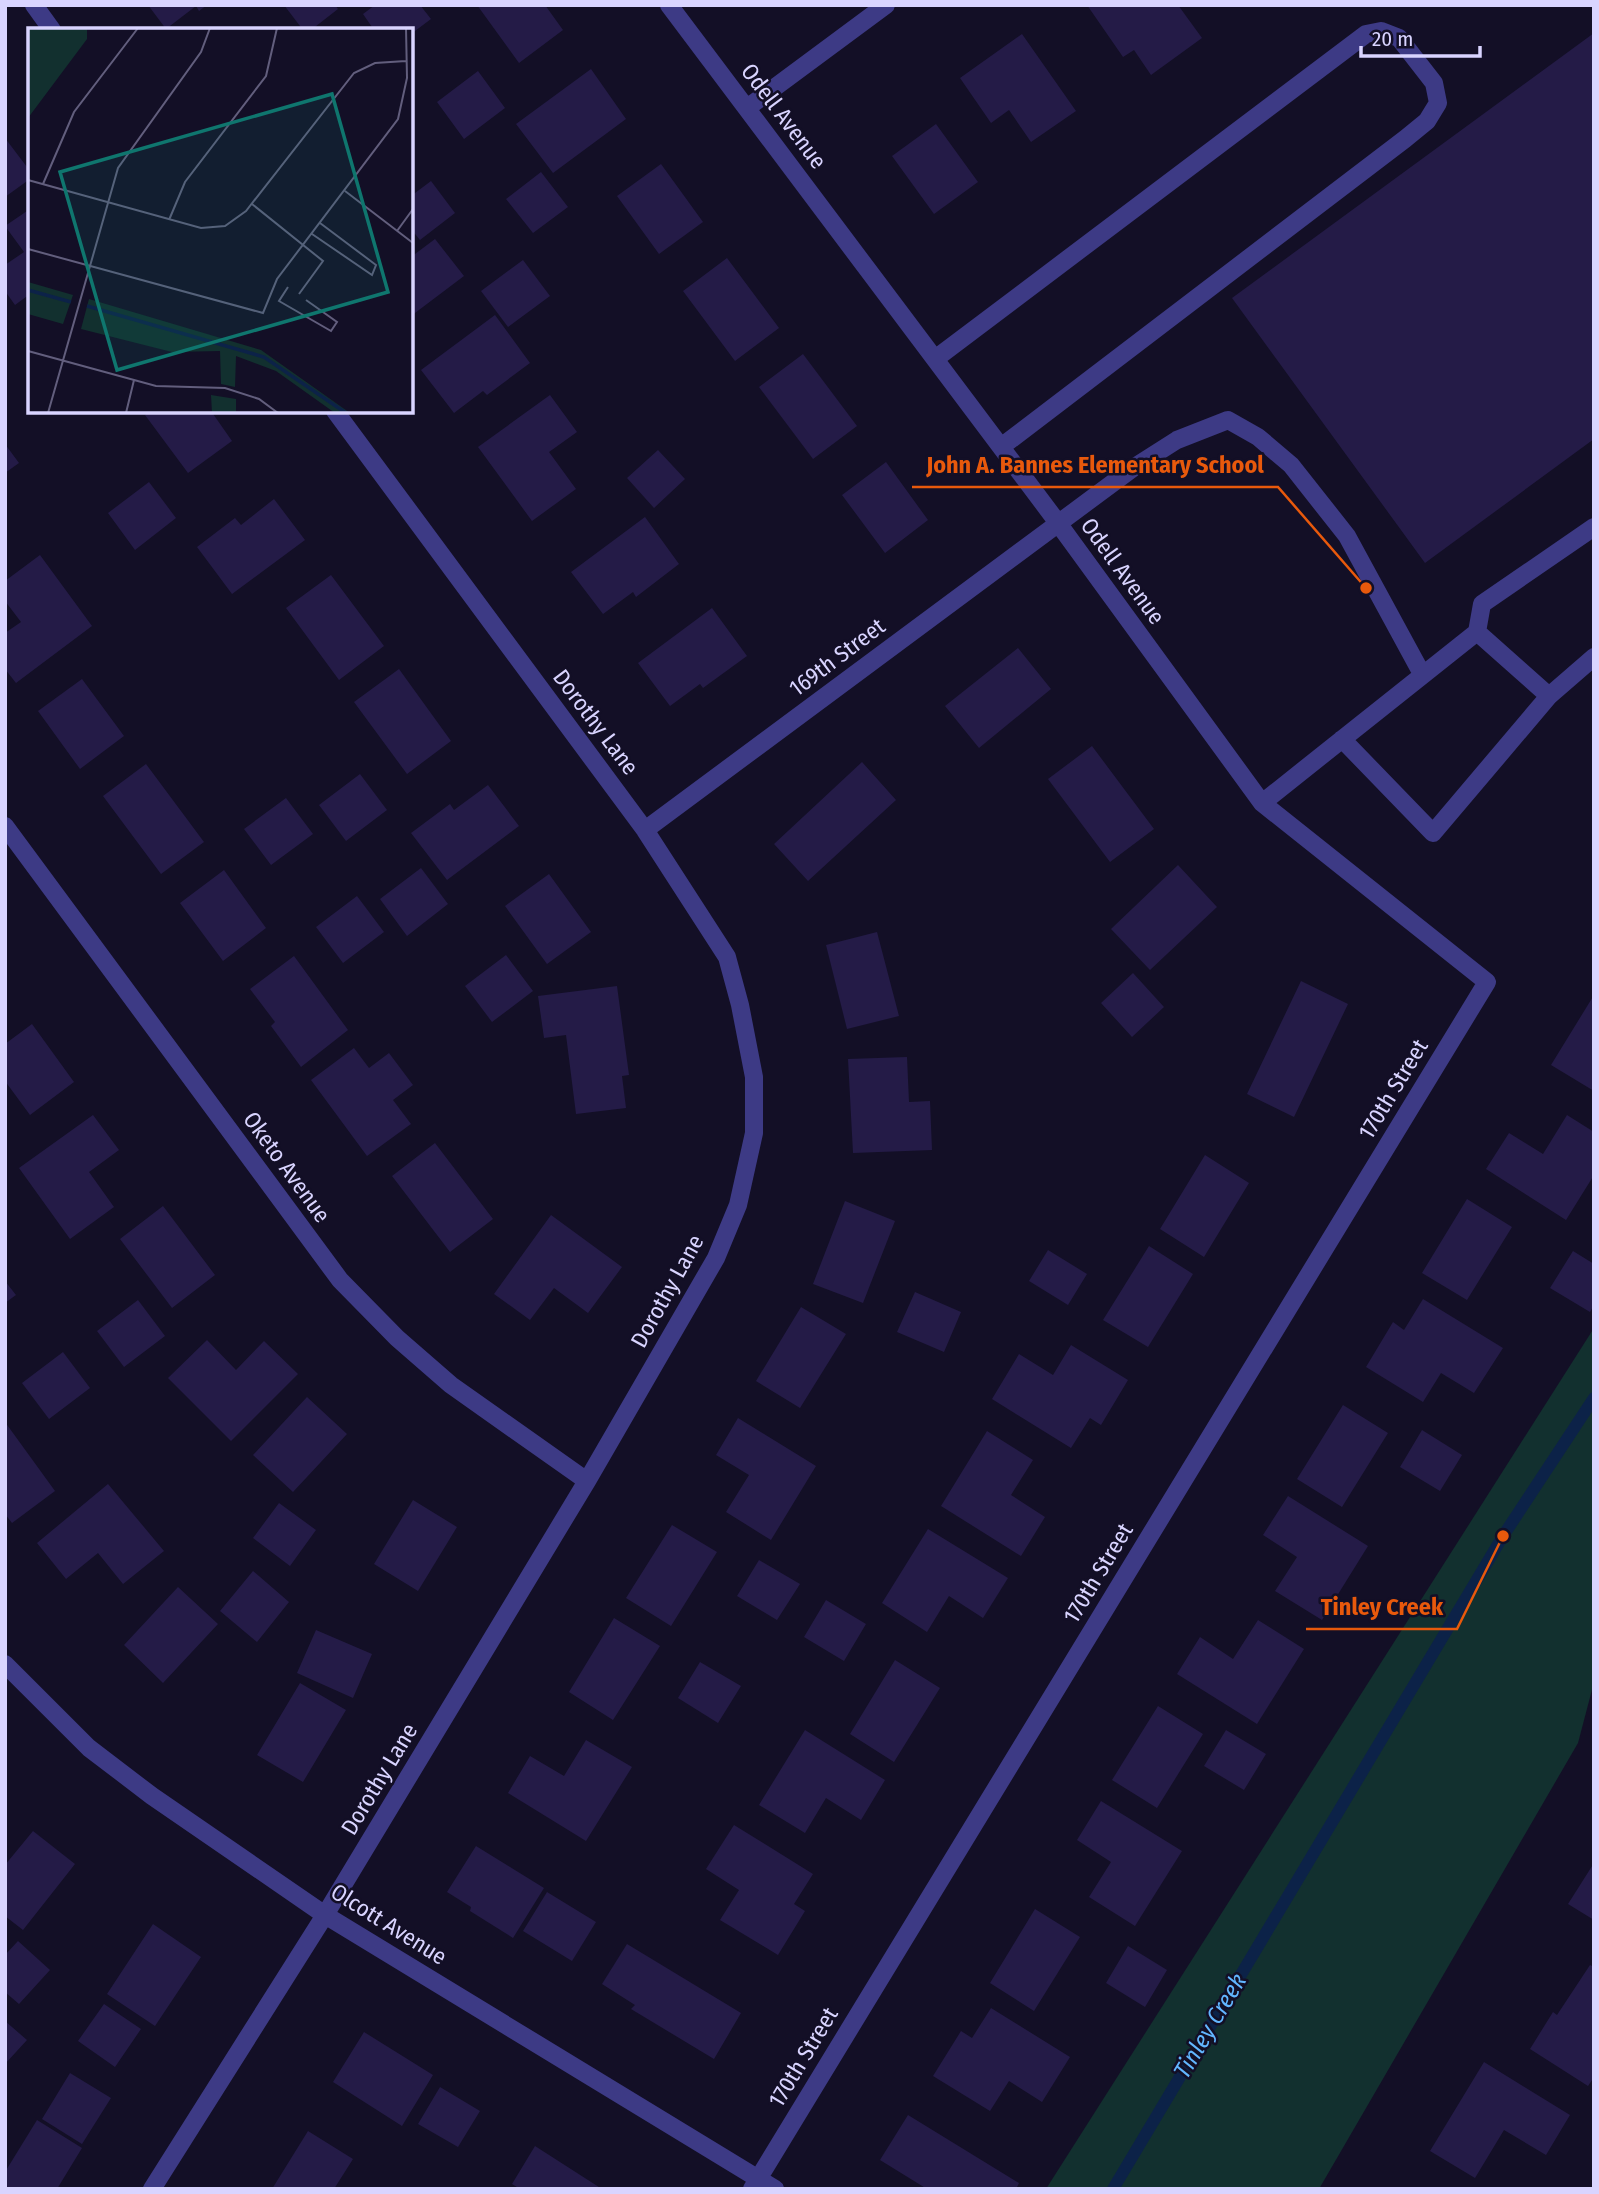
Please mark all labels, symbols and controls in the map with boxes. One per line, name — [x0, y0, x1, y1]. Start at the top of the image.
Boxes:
scale bar — [1361, 14, 1480, 58]
text: 20 m — [1372, 26, 1413, 52]
inset map — [28, 28, 413, 413]
street label: Odell Avenue — [735, 58, 833, 174]
callout: John A. Bannes Elementary School — [912, 442, 1278, 487]
text: John A. Bannes Elementary School — [925, 451, 1264, 479]
street label: Odell Avenue — [1075, 512, 1171, 630]
street label: 169th Street — [784, 612, 891, 702]
street label: Dorothy Lane — [547, 664, 645, 780]
street label: 170th Street — [1352, 1034, 1434, 1144]
street label: Oketo Avenue — [237, 1106, 337, 1228]
street label: Dorothy Lane — [624, 1230, 710, 1352]
street label: 170th Street — [1057, 1518, 1139, 1628]
callout: Tinley Creek — [1306, 1584, 1457, 1629]
text: Tinley Creek — [1321, 1593, 1444, 1621]
street label: Dorothy Lane — [335, 1718, 423, 1840]
street label: Olcott Avenue — [326, 1877, 452, 1971]
water label: Tinley Creek — [1168, 1968, 1252, 2083]
street label: 170th Street — [762, 2002, 844, 2112]

